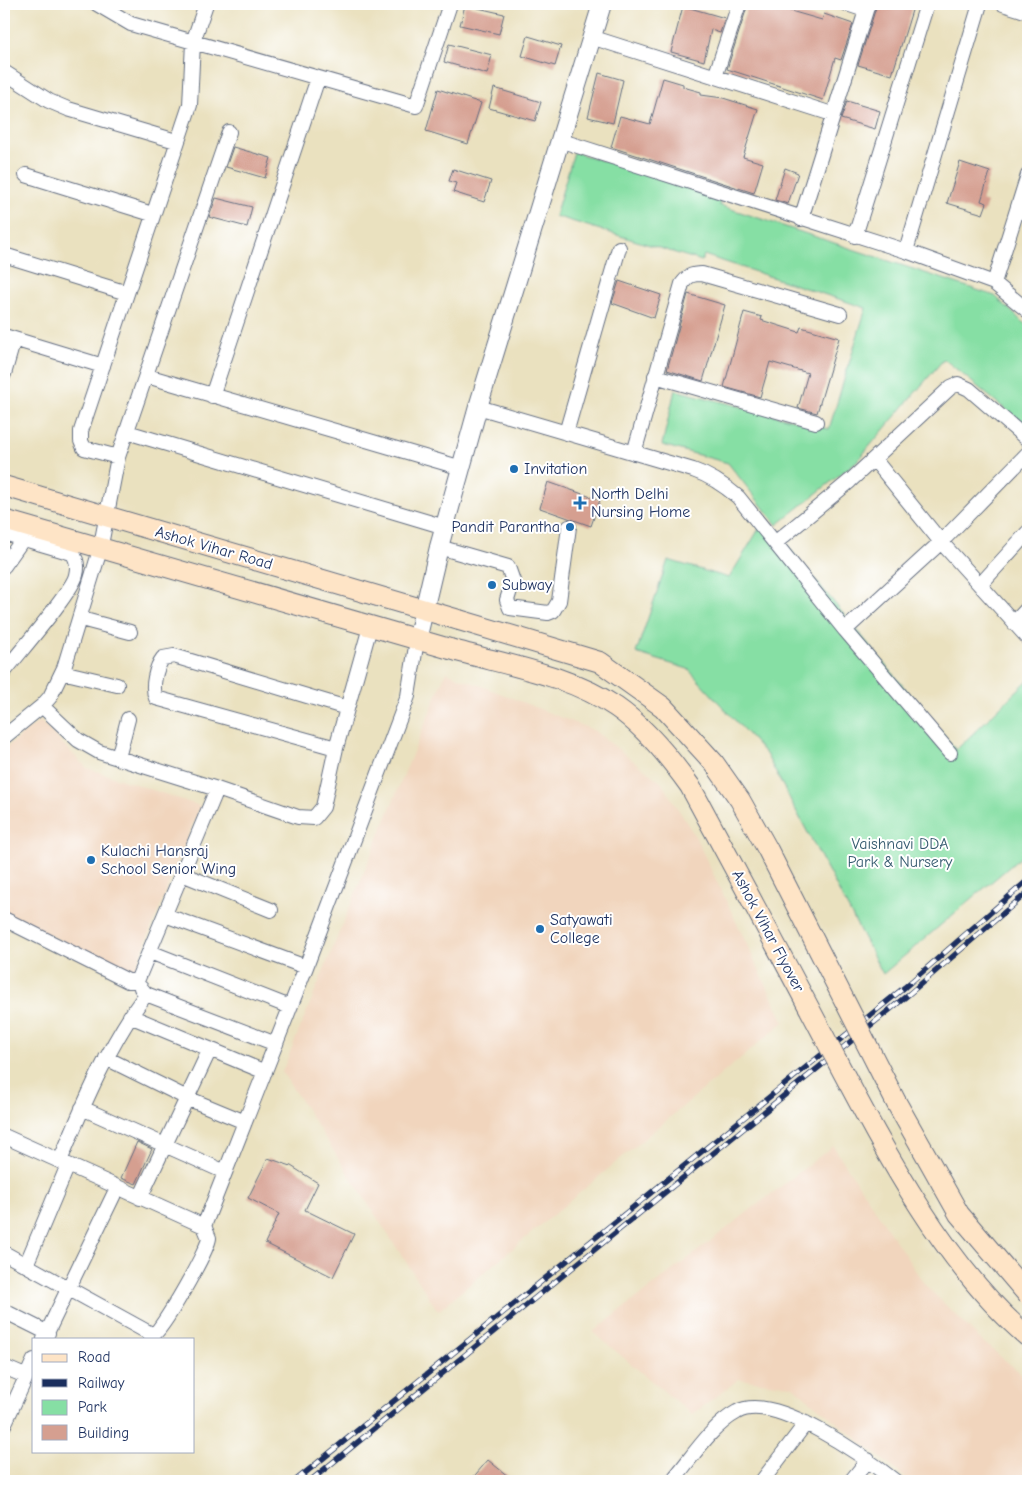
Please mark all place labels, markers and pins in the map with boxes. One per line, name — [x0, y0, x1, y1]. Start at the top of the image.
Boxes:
place label: Invitation — [524, 460, 587, 478]
marker: Invitation — [508, 463, 520, 475]
place label: North Delhi Nursing Home — [591, 485, 690, 521]
marker: North Delhi Nursing Home — [573, 496, 587, 510]
place label: Pandit Parantha — [451, 518, 560, 536]
marker: Pandit Parantha — [564, 521, 576, 533]
place label: Subway — [502, 576, 553, 594]
marker: Subway — [486, 579, 498, 591]
place label: Kulachi Hansraj School Senior Wing — [101, 842, 236, 878]
marker: Kulachi Hansraj School Senior Wing — [85, 854, 97, 866]
place label: Satyawati College — [550, 911, 613, 947]
marker: Satyawati College — [534, 923, 546, 935]

